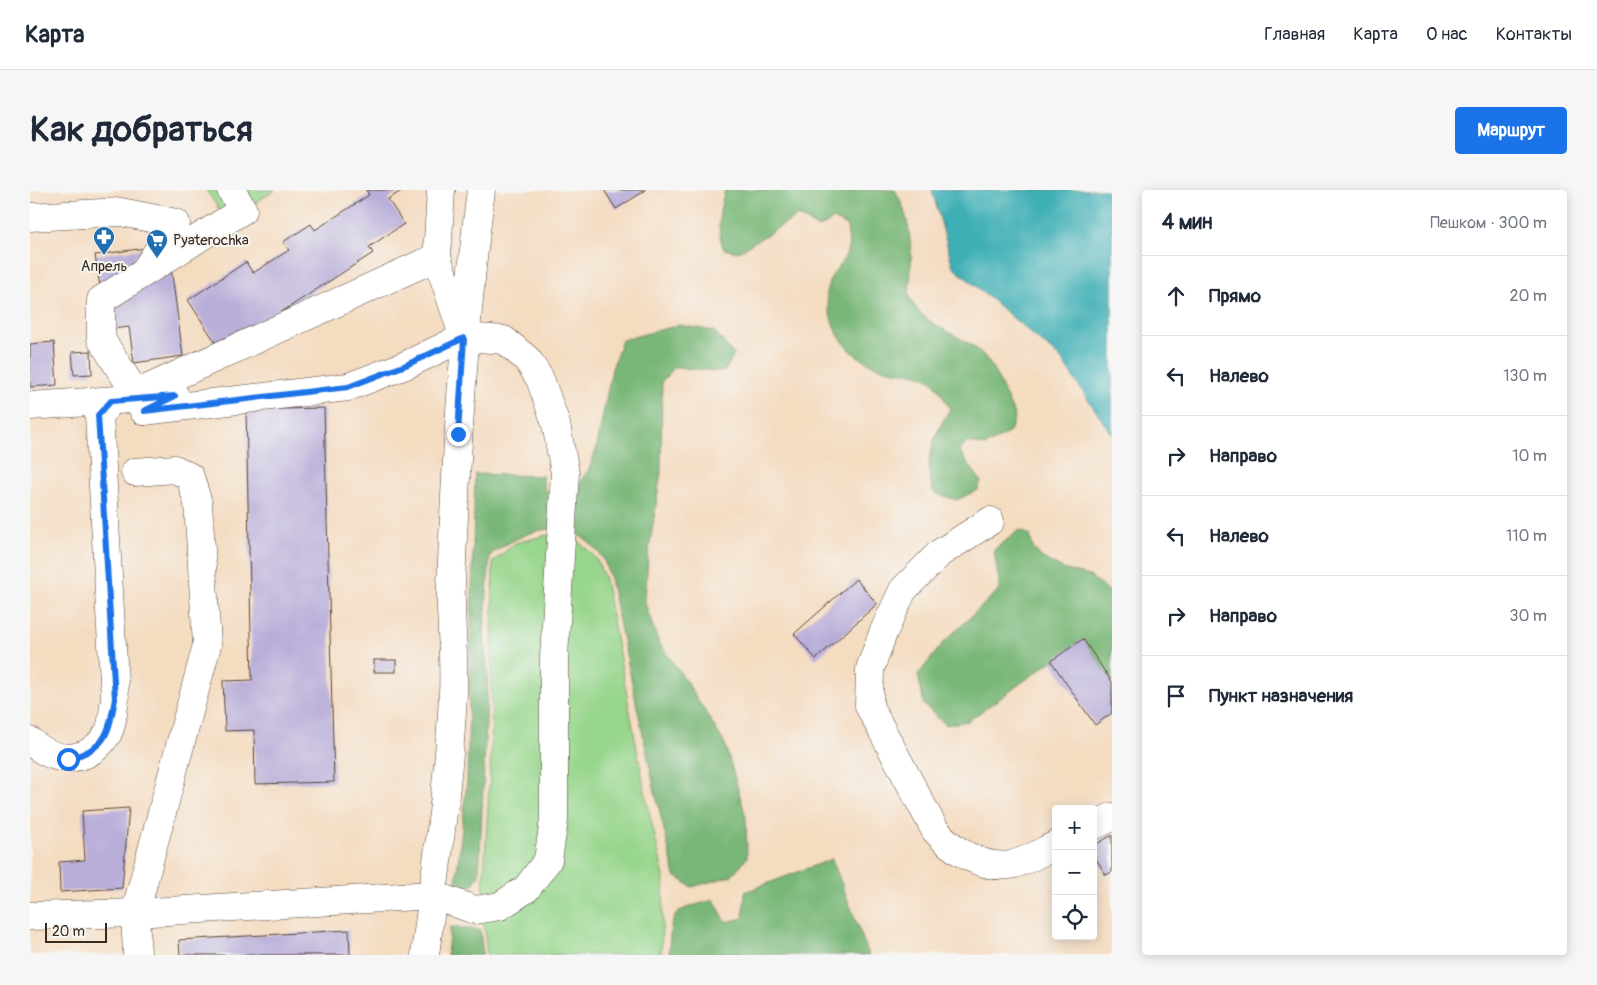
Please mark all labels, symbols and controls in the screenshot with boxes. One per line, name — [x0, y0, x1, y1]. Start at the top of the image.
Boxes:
text: Карта — [25, 20, 84, 49]
text: Главная — [1264, 23, 1325, 46]
text: Карта — [1353, 23, 1398, 46]
text: О нас — [1426, 23, 1468, 46]
text: Контакты — [1496, 23, 1572, 46]
button: Маршрут — [1455, 107, 1567, 154]
text: Как добраться — [30, 108, 253, 152]
text: 4 мин — [1162, 209, 1212, 236]
text: Пешком · 300 m — [1430, 213, 1547, 233]
pharmacy icon: Апрель — [92, 225, 116, 256]
supermarket icon: Pyaterochka — [145, 228, 169, 259]
place label: Pyaterochka — [173, 231, 249, 250]
place label: Апрель — [81, 257, 127, 276]
icon: ahead — [1162, 282, 1190, 310]
text: Прямо — [1209, 284, 1261, 308]
text: 20 m — [1509, 286, 1547, 306]
icon: left — [1162, 362, 1190, 390]
text: Налево — [1209, 364, 1269, 388]
text: 130 m — [1503, 366, 1547, 386]
route end — [447, 423, 470, 446]
icon: right — [1162, 442, 1190, 470]
text: Направо — [1209, 444, 1277, 468]
text: 10 m — [1512, 446, 1547, 466]
icon: left — [1162, 522, 1190, 550]
text: Налево — [1209, 524, 1269, 548]
text: 110 m — [1506, 526, 1547, 546]
icon: right — [1162, 602, 1190, 630]
text: Направо — [1209, 604, 1277, 628]
text: 30 m — [1509, 606, 1547, 626]
icon: arrive — [1162, 682, 1190, 710]
text: Пункт назначения — [1209, 684, 1353, 708]
route start — [57, 748, 80, 771]
map controls — [1052, 805, 1097, 940]
button: + — [1052, 805, 1097, 850]
button: − — [1052, 850, 1097, 895]
button: locate — [1052, 895, 1097, 940]
scale bar — [45, 920, 108, 943]
text: 20 m — [52, 923, 85, 940]

